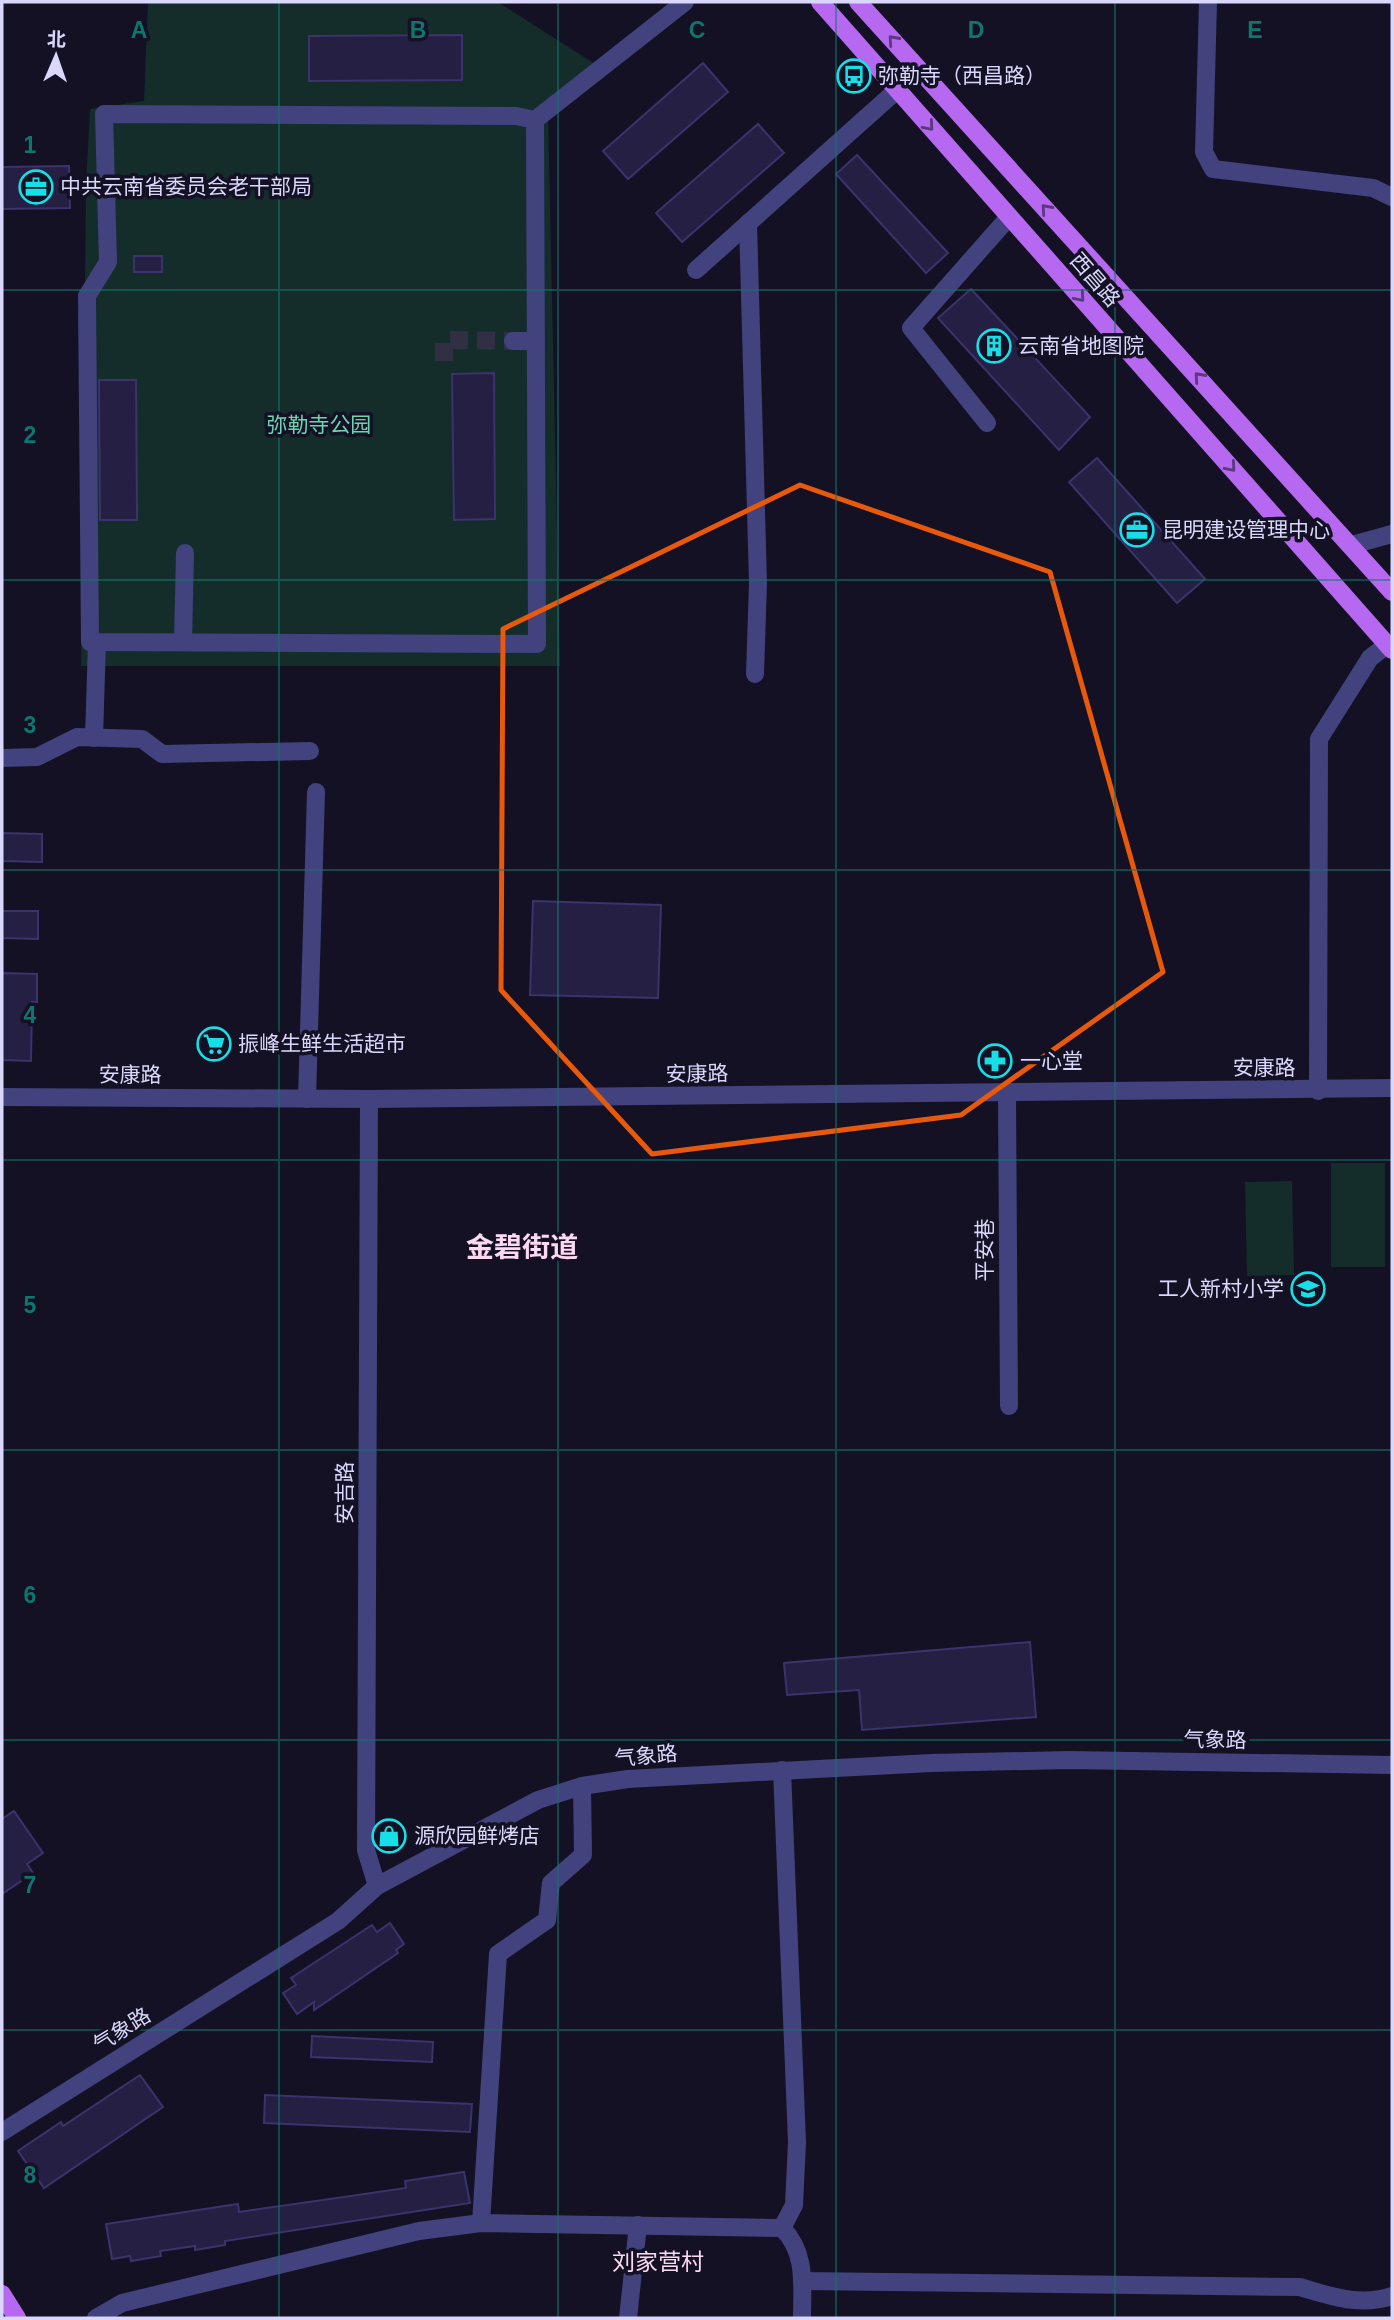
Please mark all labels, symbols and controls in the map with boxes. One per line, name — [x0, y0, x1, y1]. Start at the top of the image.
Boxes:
text: A — [131, 17, 147, 43]
text: B — [410, 17, 426, 43]
text: C — [689, 17, 705, 43]
text: D — [968, 17, 984, 43]
text: E — [1247, 17, 1263, 43]
north arrow — [21, 21, 91, 91]
text: 北 — [47, 29, 66, 50]
one-way arrow — [889, 35, 901, 48]
bus stop icon: 弥勒寺（西昌路） — [835, 57, 873, 95]
place label: 弥勒寺（西昌路） — [878, 64, 1046, 87]
one-way arrow — [921, 118, 934, 131]
text: 1 — [24, 132, 37, 158]
office icon: 中共云南省委员会老干部局 — [17, 168, 55, 206]
place label: 中共云南省委员会老干部局 — [60, 175, 312, 198]
one-way arrow — [1042, 204, 1054, 217]
street label: 西昌路 — [1066, 248, 1125, 311]
one-way arrow — [1072, 289, 1084, 302]
building icon: 云南省地图院 — [975, 327, 1013, 365]
place label: 云南省地图院 — [1018, 334, 1144, 357]
one-way arrow — [1195, 372, 1207, 385]
park label: 弥勒寺公园 — [267, 413, 372, 436]
text: 2 — [24, 422, 36, 448]
one-way arrow — [1223, 459, 1235, 472]
office icon: 昆明建设管理中心 — [1118, 511, 1156, 549]
place label: 昆明建设管理中心 — [1162, 518, 1330, 541]
text: 3 — [24, 712, 36, 738]
text: 4 — [24, 1002, 37, 1028]
supermarket icon: 振峰生鲜生活超市 — [195, 1025, 233, 1063]
place label: 振峰生鲜生活超市 — [238, 1032, 406, 1055]
pharmacy icon: 一心堂 — [976, 1042, 1014, 1080]
place label: 一心堂 — [1020, 1049, 1083, 1072]
street label: 安康路 — [1233, 1056, 1296, 1079]
street label: 安康路 — [665, 1061, 729, 1086]
street label: 安康路 — [99, 1063, 162, 1086]
street label: 平安巷 — [973, 1219, 996, 1282]
district label: 金碧街道 — [466, 1232, 578, 1263]
school or university icon: 工人新村小学 — [1289, 1270, 1327, 1308]
place label: 工人新村小学 — [1158, 1277, 1284, 1300]
text: 5 — [24, 1292, 37, 1318]
street label: 安吉路 — [333, 1462, 356, 1525]
text: 6 — [24, 1582, 36, 1608]
street label: 气象路 — [1183, 1727, 1247, 1752]
street label: 气象路 — [614, 1741, 678, 1770]
shop icon: 源欣园鲜烤店 — [370, 1817, 408, 1855]
place label: 源欣园鲜烤店 — [414, 1824, 540, 1847]
text: 7 — [24, 1872, 36, 1898]
street label: 气象路 — [89, 2003, 155, 2056]
text: 8 — [24, 2162, 37, 2188]
district label: 刘家营村 — [612, 2249, 704, 2275]

